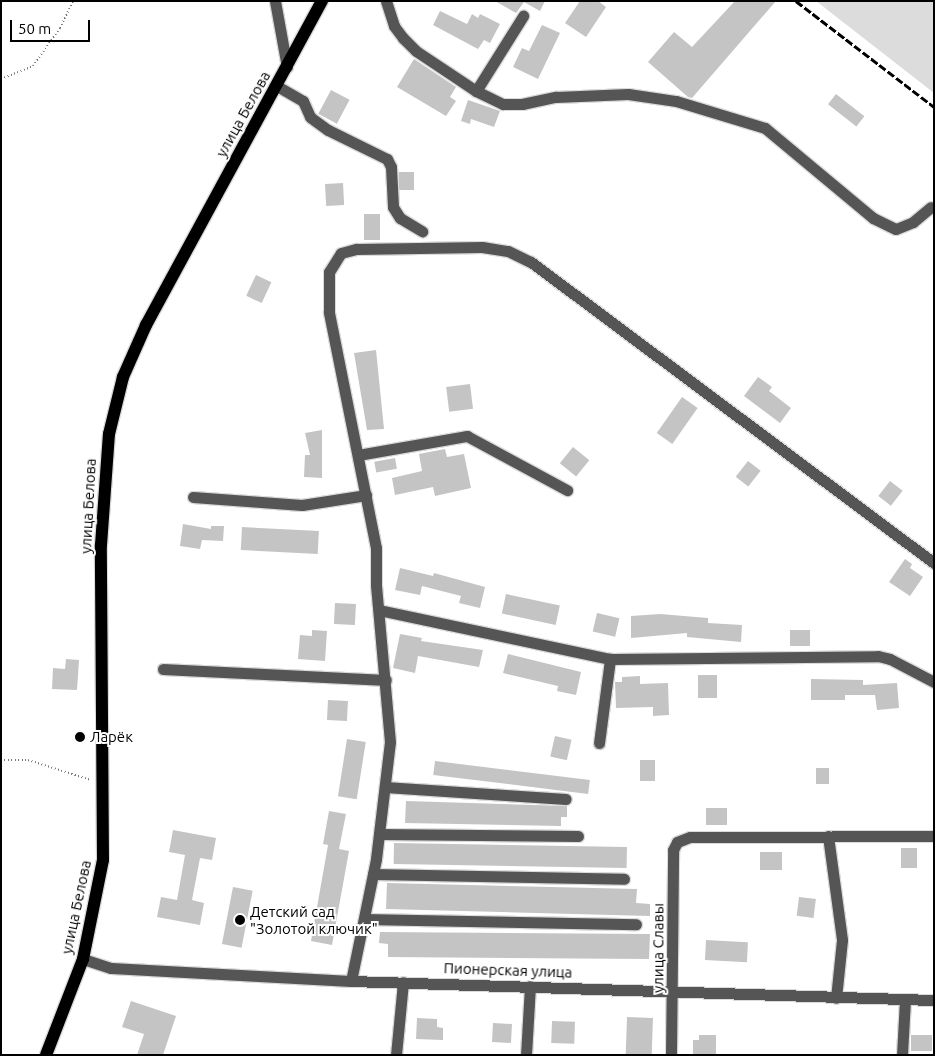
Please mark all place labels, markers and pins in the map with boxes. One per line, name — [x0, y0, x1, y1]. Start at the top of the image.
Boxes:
place label: Ларёк — [90, 728, 133, 746]
marker: Ларёк — [74, 731, 86, 743]
place label: Детский сад "Золотой ключик" — [250, 902, 378, 937]
marker: Детский сад "Золотой ключик" — [234, 914, 246, 926]

